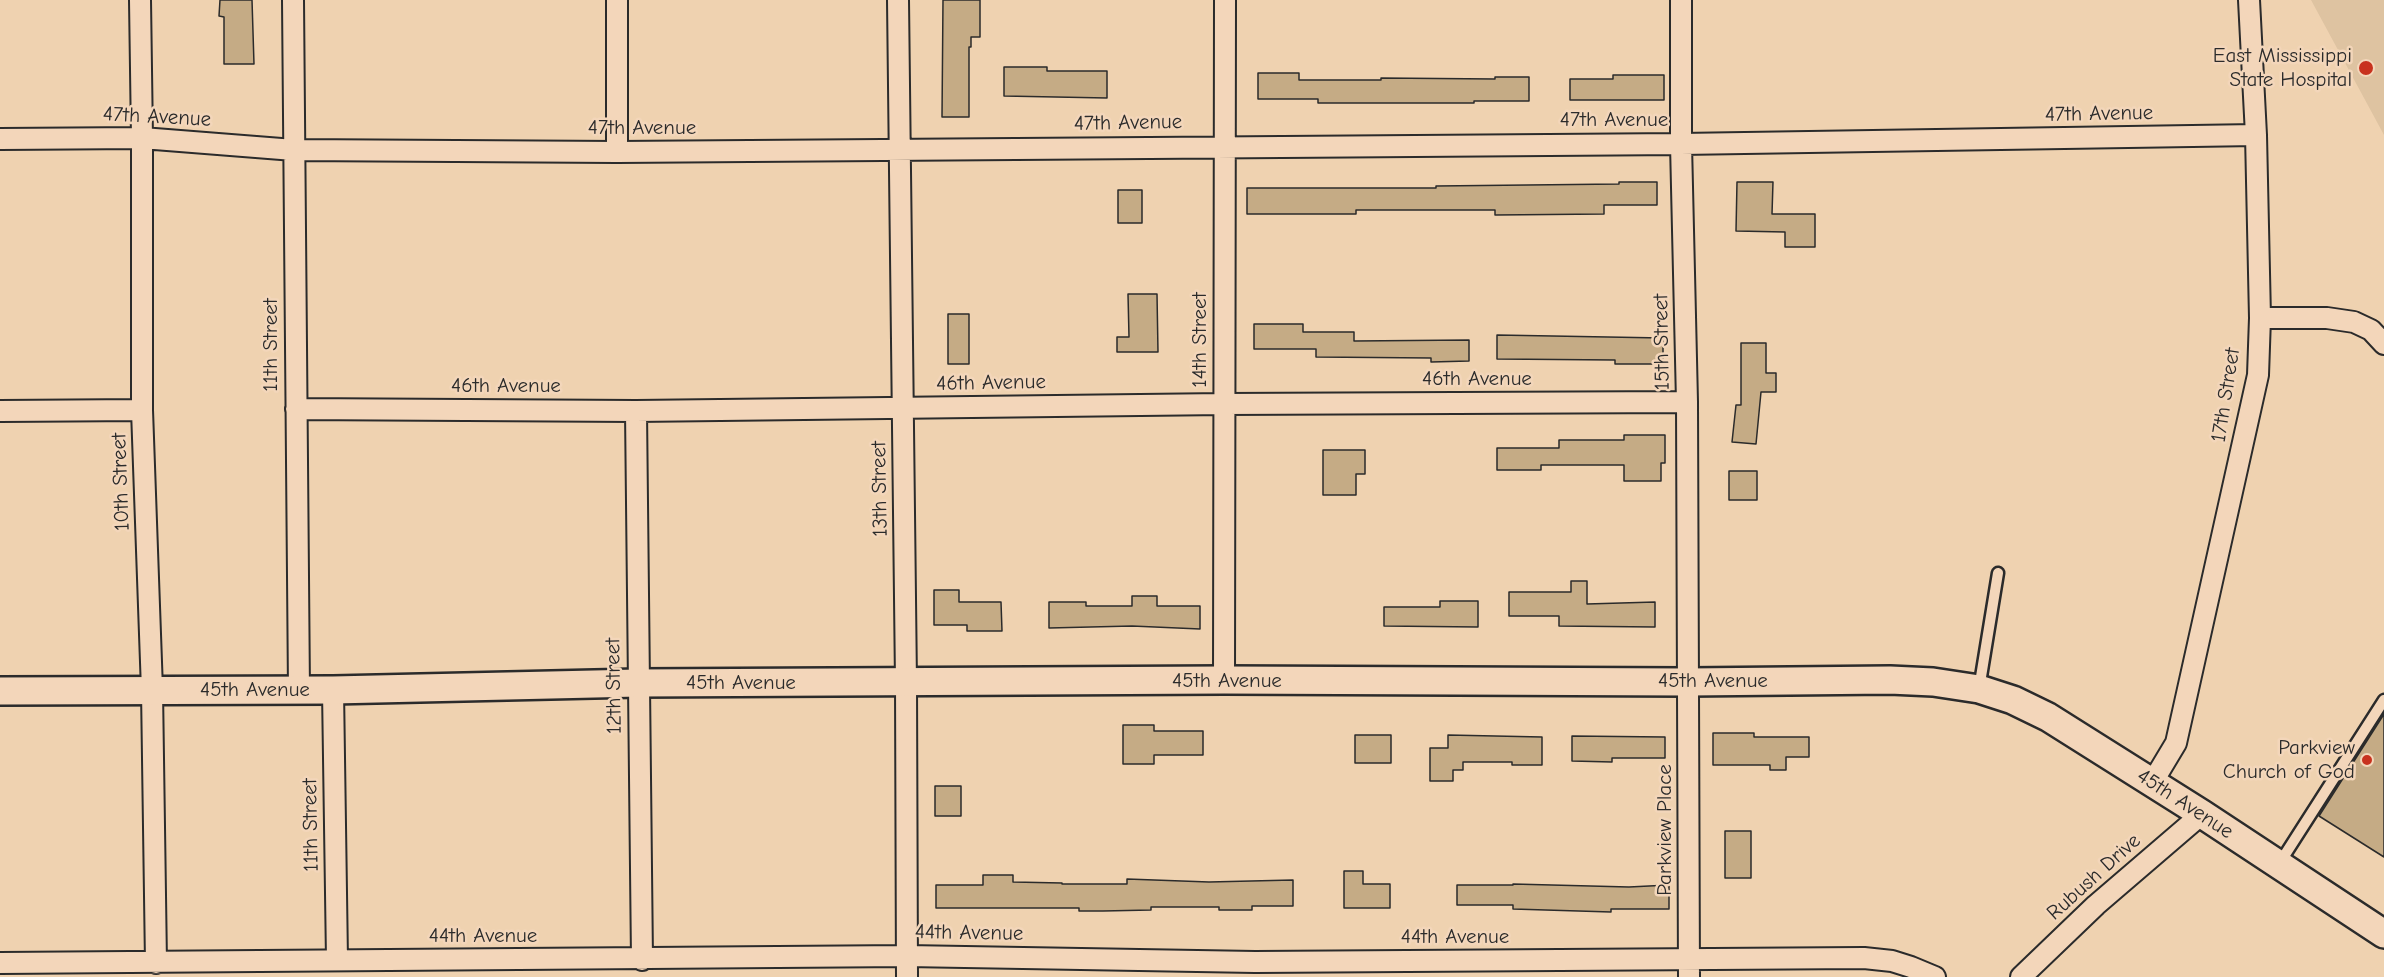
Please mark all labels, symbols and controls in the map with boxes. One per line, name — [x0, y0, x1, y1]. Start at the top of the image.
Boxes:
place label: East Mississippi State Hospital — [2213, 43, 2352, 93]
marker: East Mississippi State Hospital — [2357, 59, 2375, 77]
street label: 47th Avenue — [2045, 100, 2153, 128]
street label: 47th Avenue — [102, 102, 212, 132]
street label: 47th Avenue — [1560, 107, 1668, 133]
street label: 47th Avenue — [1074, 109, 1182, 137]
street label: 47th Avenue — [588, 115, 696, 141]
street label: 14th Street — [1187, 292, 1213, 388]
street label: 15th Street — [1649, 294, 1675, 390]
street label: 11th Street — [258, 298, 284, 392]
street label: 17th Street — [2206, 346, 2246, 444]
street label: 46th Avenue — [1422, 366, 1532, 392]
street label: 46th Avenue — [936, 369, 1046, 397]
street label: 46th Avenue — [451, 373, 561, 399]
street label: 10th Street — [107, 433, 135, 531]
street label: 13th Street — [867, 441, 893, 537]
street label: 12th Street — [601, 638, 627, 734]
street label: 45th Avenue — [1172, 668, 1282, 694]
street label: 45th Avenue — [1658, 668, 1768, 694]
street label: 45th Avenue — [686, 670, 796, 696]
street label: 45th Avenue — [200, 677, 310, 703]
place label: Parkview Church of God — [2223, 735, 2355, 785]
marker: Parkview Church of God — [2360, 753, 2374, 767]
street label: Parkview Place — [1652, 764, 1678, 896]
street label: 45th Avenue — [2132, 764, 2238, 844]
street label: 11th Street — [298, 778, 324, 872]
street label: Rubush Drive — [2042, 828, 2146, 926]
street label: 44th Avenue — [915, 919, 1023, 947]
street label: 44th Avenue — [429, 923, 537, 949]
street label: 44th Avenue — [1401, 924, 1509, 950]

